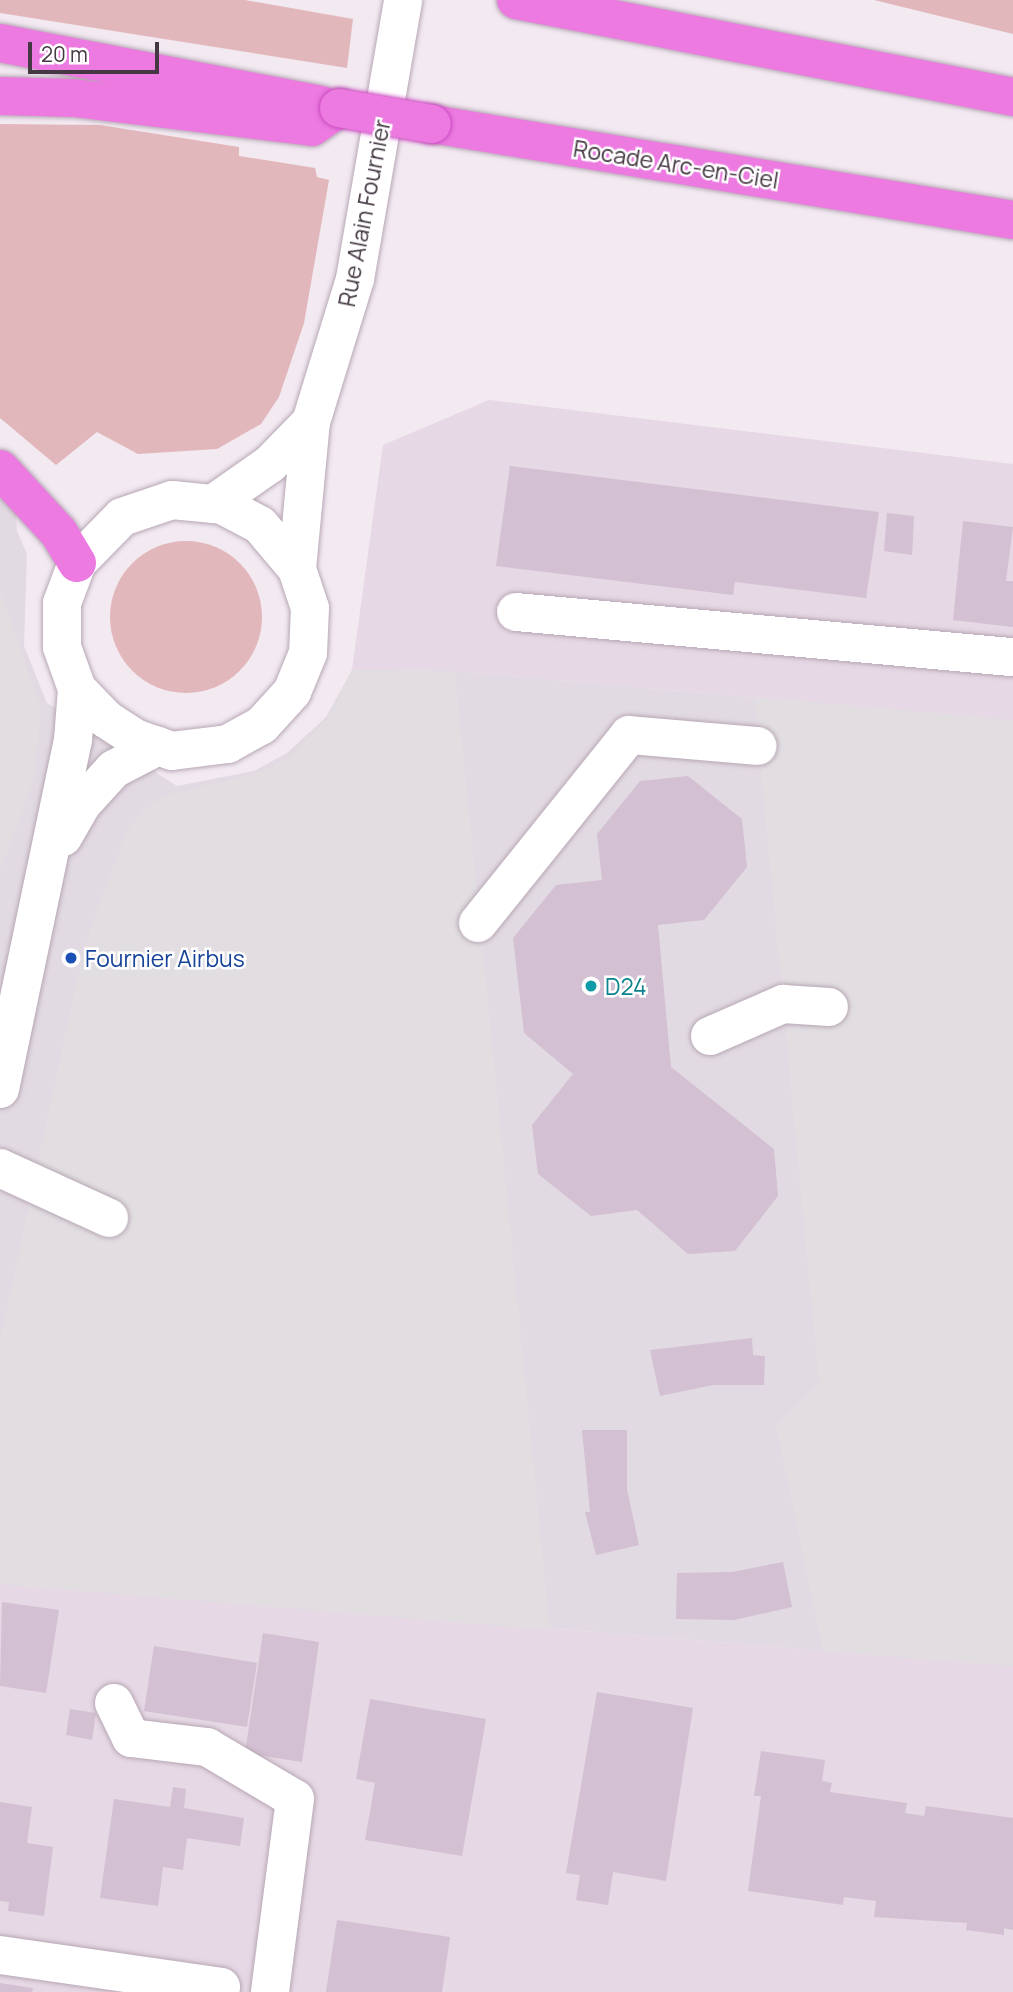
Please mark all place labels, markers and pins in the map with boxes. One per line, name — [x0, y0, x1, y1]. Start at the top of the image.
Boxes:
place label: Fournier Airbus — [85, 944, 245, 972]
marker: Fournier Airbus — [63, 950, 79, 966]
place label: D24 — [605, 972, 647, 1000]
marker: D24 — [583, 978, 599, 994]

